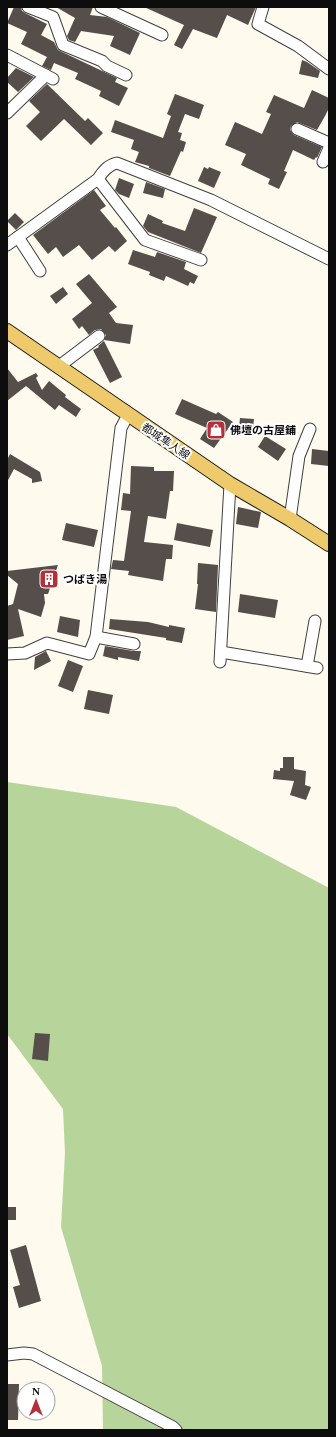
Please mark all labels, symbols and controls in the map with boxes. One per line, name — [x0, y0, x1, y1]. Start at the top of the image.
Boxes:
shop icon: 佛壇の古屋鋪 — [205, 419, 227, 441]
street label: 都城隼人線 — [140, 421, 192, 461]
place label: 佛壇の古屋鋪 — [230, 424, 296, 436]
building icon: つばき湯 — [38, 568, 60, 590]
place label: つばき湯 — [63, 573, 107, 585]
north arrow — [16, 1381, 56, 1421]
text: N — [32, 1385, 40, 1397]

